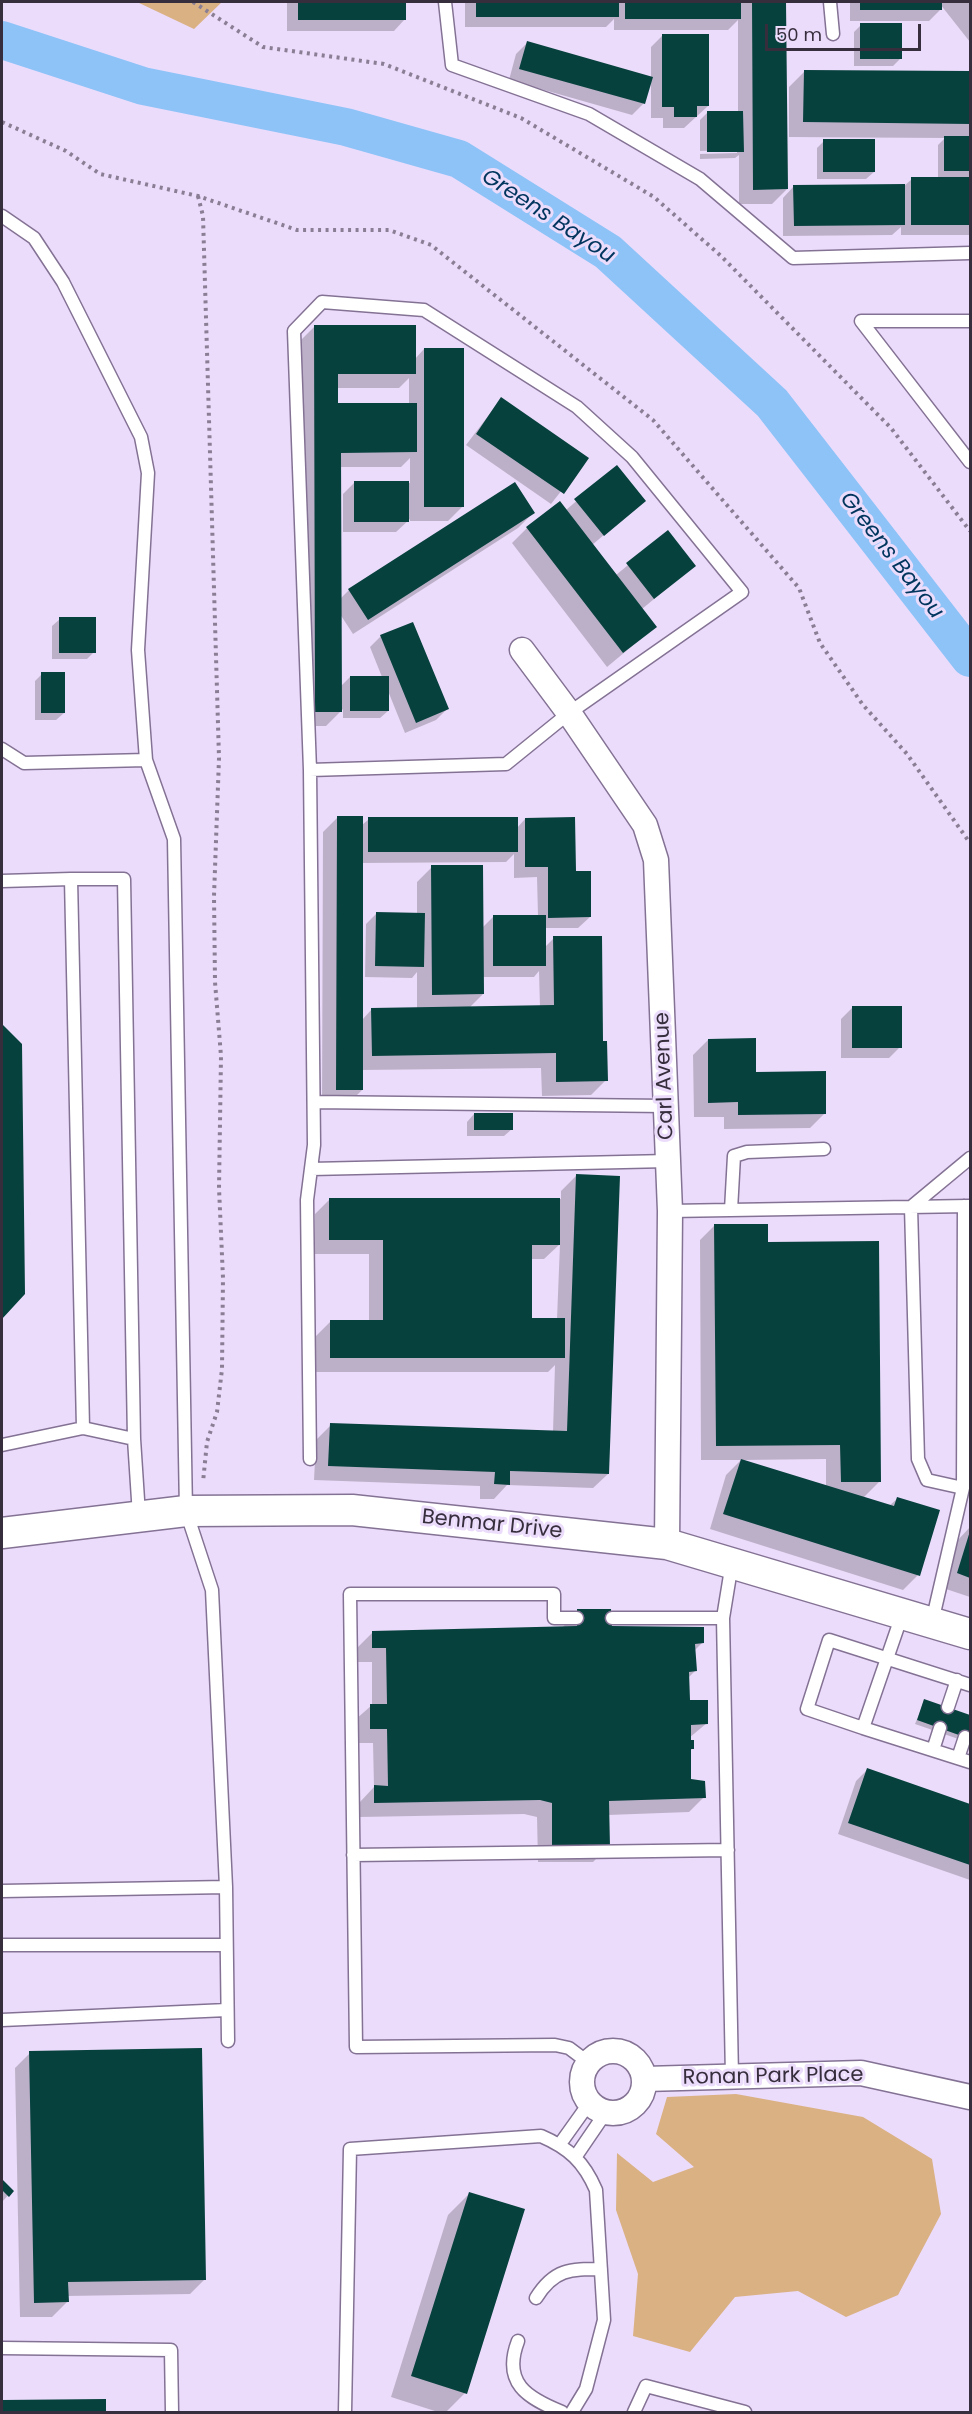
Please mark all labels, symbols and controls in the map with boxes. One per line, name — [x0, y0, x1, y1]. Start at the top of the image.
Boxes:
scale bar — [768, 12, 924, 50]
text: 50 m — [776, 22, 822, 47]
water label: Greens Bayou — [476, 164, 620, 270]
water label: Greens Bayou — [833, 487, 949, 625]
street label: Carl Avenue — [650, 1012, 680, 1140]
street label: Benmar Drive — [420, 1505, 564, 1545]
street label: Ronan Park Place — [682, 2063, 864, 2091]

